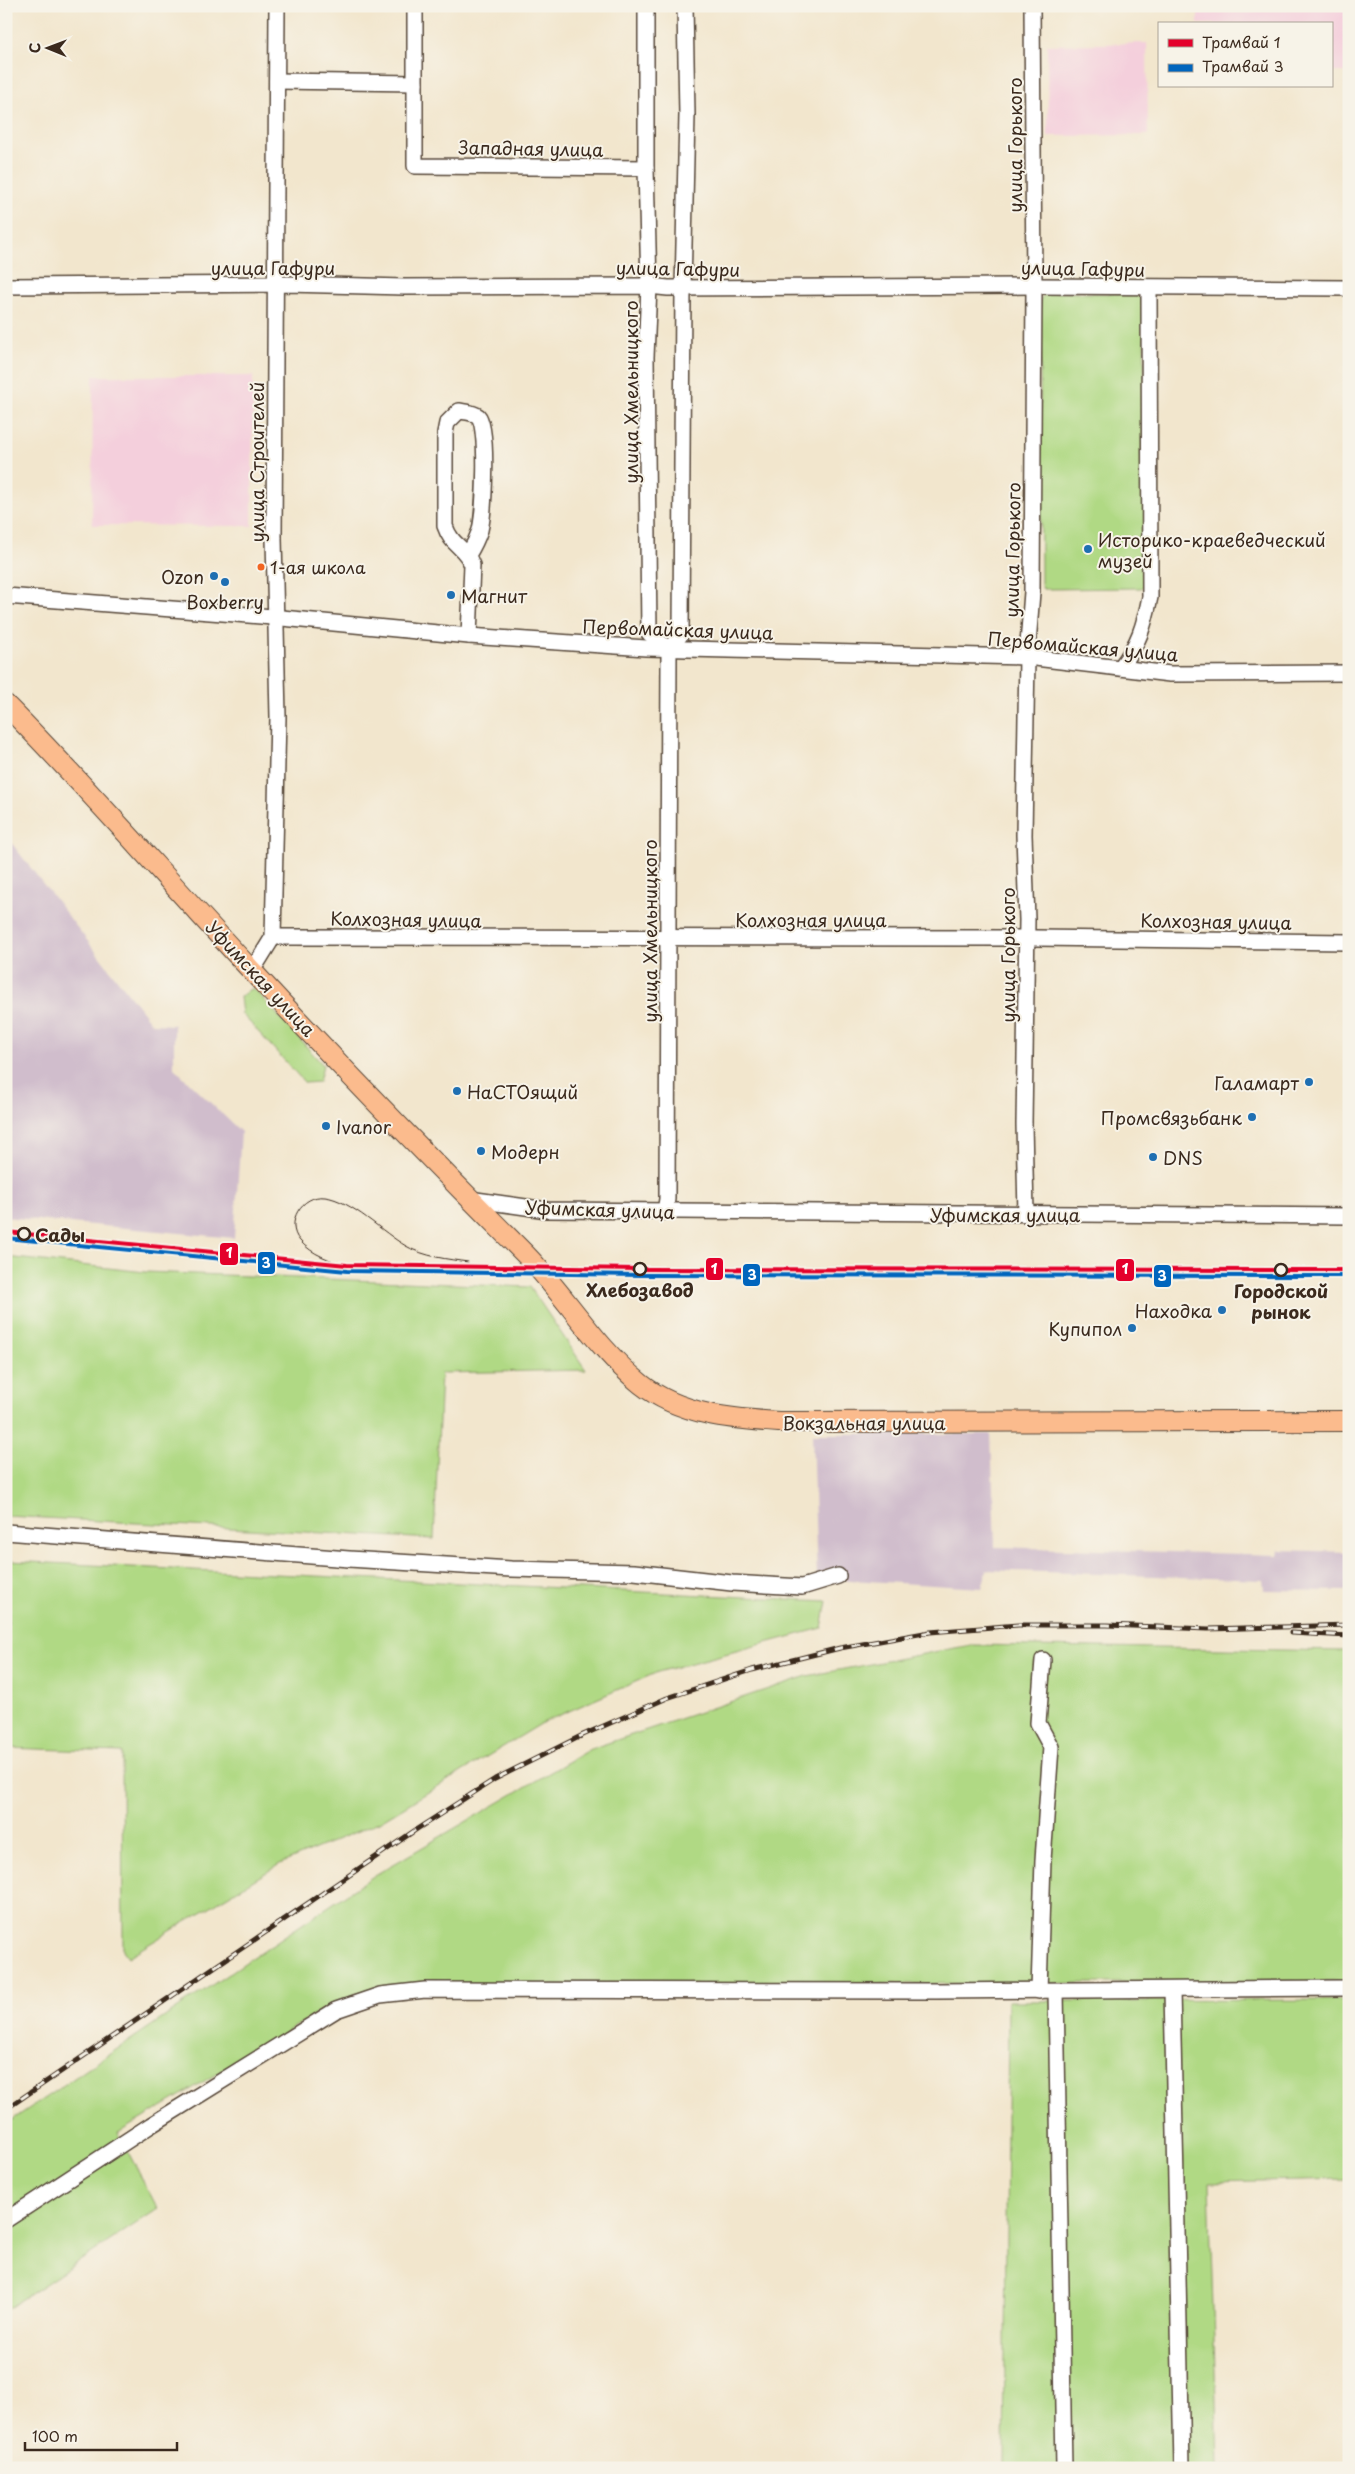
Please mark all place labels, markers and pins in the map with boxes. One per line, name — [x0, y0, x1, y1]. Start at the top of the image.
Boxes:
place label: Историко-краеведческий музей — [1098, 526, 1326, 574]
marker: Историко-краеведческий музей — [1082, 543, 1094, 555]
place label: 1-ая школа — [270, 554, 366, 580]
marker: 1-ая школа — [256, 562, 266, 572]
place label: Ozon — [161, 563, 204, 590]
marker: Ozon — [208, 570, 220, 582]
marker: Boxberry — [219, 576, 231, 588]
place label: Магнит — [461, 582, 528, 609]
place label: Boxberry — [186, 588, 264, 615]
marker: Магнит — [445, 589, 457, 601]
place label: Галамарт — [1214, 1069, 1299, 1096]
marker: Галамарт — [1303, 1076, 1315, 1088]
place label: НаСТОящий — [467, 1078, 578, 1105]
marker: НаСТОящий — [451, 1085, 463, 1097]
place label: Промсвязьбанк — [1101, 1104, 1242, 1131]
marker: Промсвязьбанк — [1246, 1111, 1258, 1123]
place label: Ivanor — [336, 1113, 392, 1140]
marker: Ivanor — [320, 1120, 332, 1132]
place label: Модерн — [491, 1138, 560, 1165]
place label: DNS — [1163, 1144, 1203, 1171]
marker: Модерн — [475, 1145, 487, 1157]
marker: DNS — [1147, 1151, 1159, 1163]
place label: Сады — [35, 1221, 85, 1248]
marker: Сады — [17, 1227, 31, 1241]
marker: Хлебозавод — [633, 1262, 647, 1276]
marker: Городской рынок — [1274, 1263, 1288, 1277]
place label: Хлебозавод — [586, 1276, 694, 1303]
place label: Городской рынок — [1234, 1277, 1328, 1325]
place label: Находка — [1135, 1297, 1213, 1324]
marker: Находка — [1216, 1304, 1228, 1316]
place label: Купипол — [1048, 1315, 1122, 1342]
marker: Купипол — [1126, 1322, 1138, 1334]

